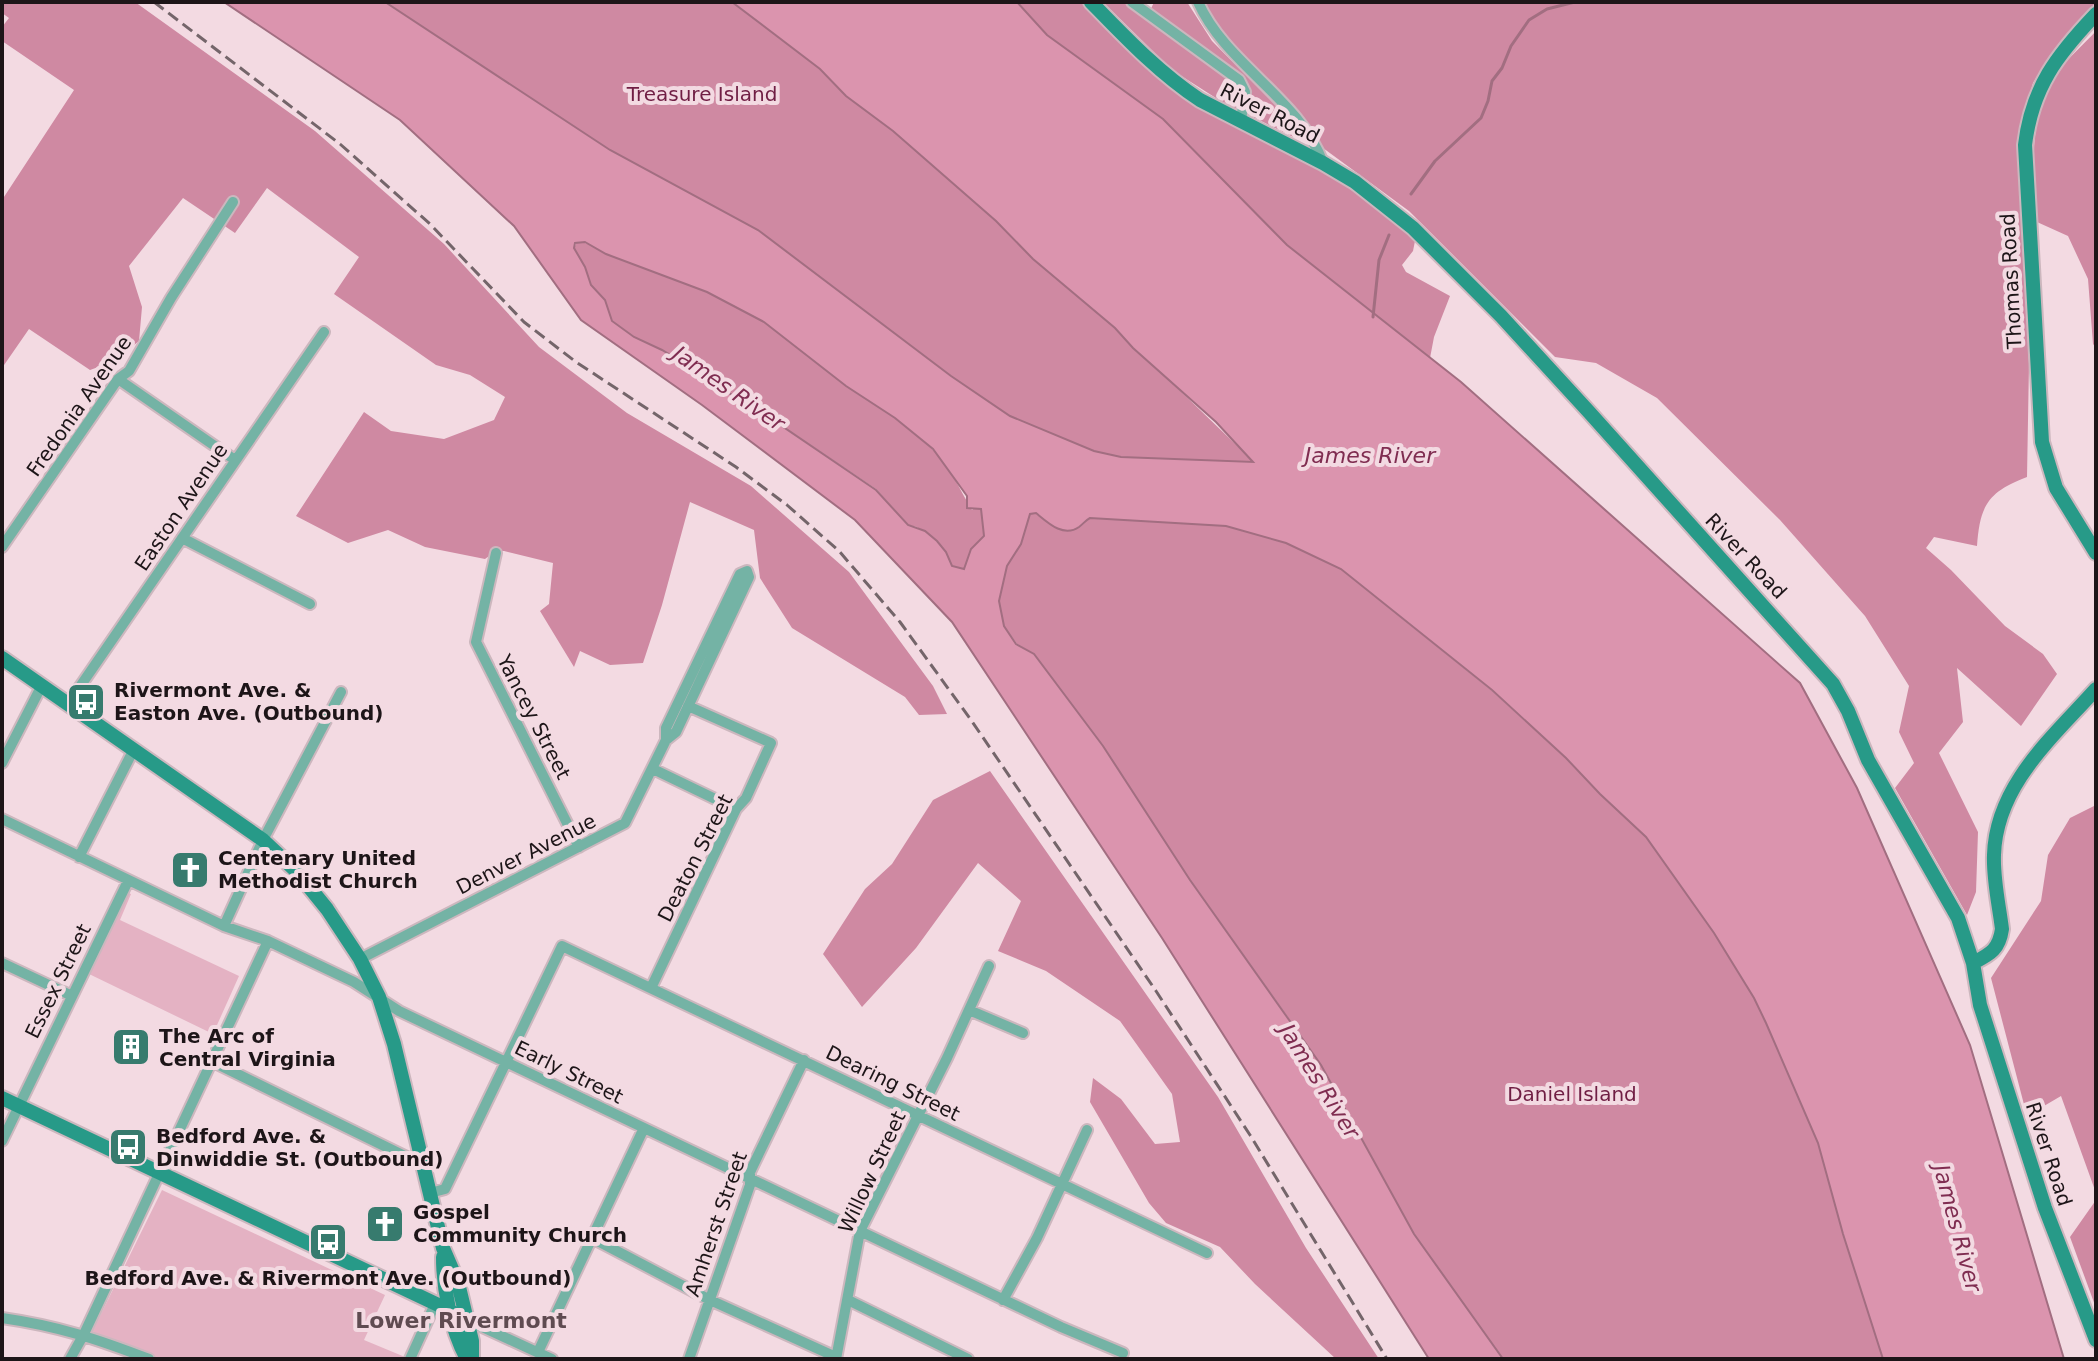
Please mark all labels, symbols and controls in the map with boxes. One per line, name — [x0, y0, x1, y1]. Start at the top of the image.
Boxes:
street label: River Road — [1216, 78, 1324, 148]
park label: Treasure Island — [626, 82, 777, 106]
street label: Thomas Road — [1995, 213, 2027, 350]
street label: Fredonia Avenue — [21, 331, 137, 481]
water label: James River — [665, 338, 791, 437]
street label: Easton Avenue — [129, 439, 233, 575]
water label: James River — [1301, 443, 1437, 468]
street label: River Road — [1700, 508, 1792, 604]
street label: Yancey Street — [492, 650, 576, 783]
place label: Rivermont Ave. & Easton Ave. (Outbound) — [114, 678, 383, 725]
bus stop icon: Rivermont Ave. & Easton Ave. (Outbound) — [65, 681, 107, 723]
street label: Deaton Street — [653, 790, 738, 926]
street label: Denver Avenue — [452, 808, 600, 900]
place label: Centenary United Methodist Church — [218, 846, 418, 893]
church icon: Centenary United Methodist Church — [169, 849, 211, 891]
street label: Essex Street — [20, 920, 96, 1042]
water label: James River — [1272, 1016, 1366, 1145]
place label: The Arc of Central Virginia — [159, 1024, 336, 1071]
building icon: The Arc of Central Virginia — [110, 1026, 152, 1068]
street label: Early Street — [511, 1035, 627, 1109]
street label: Dearing Street — [822, 1040, 964, 1126]
park label: Daniel Island — [1507, 1082, 1637, 1106]
street label: River Road — [2021, 1099, 2077, 1209]
street label: Willow Street — [833, 1107, 911, 1237]
place label: Bedford Ave. & Dinwiddie St. (Outbound) — [156, 1124, 444, 1171]
bus stop icon: Bedford Ave. & Dinwiddie St. (Outbound) — [107, 1126, 149, 1168]
street label: Amherst Street — [680, 1148, 752, 1300]
water label: James River — [1928, 1158, 1987, 1296]
place label: Gospel Community Church — [413, 1200, 627, 1247]
church icon: Gospel Community Church — [364, 1203, 406, 1245]
bus stop icon: Bedford Ave. & Rivermont Ave. (Outbound) — [307, 1221, 349, 1263]
place label: Bedford Ave. & Rivermont Ave. (Outbound) — [85, 1266, 571, 1290]
district label: Lower Rivermont — [355, 1308, 567, 1333]

